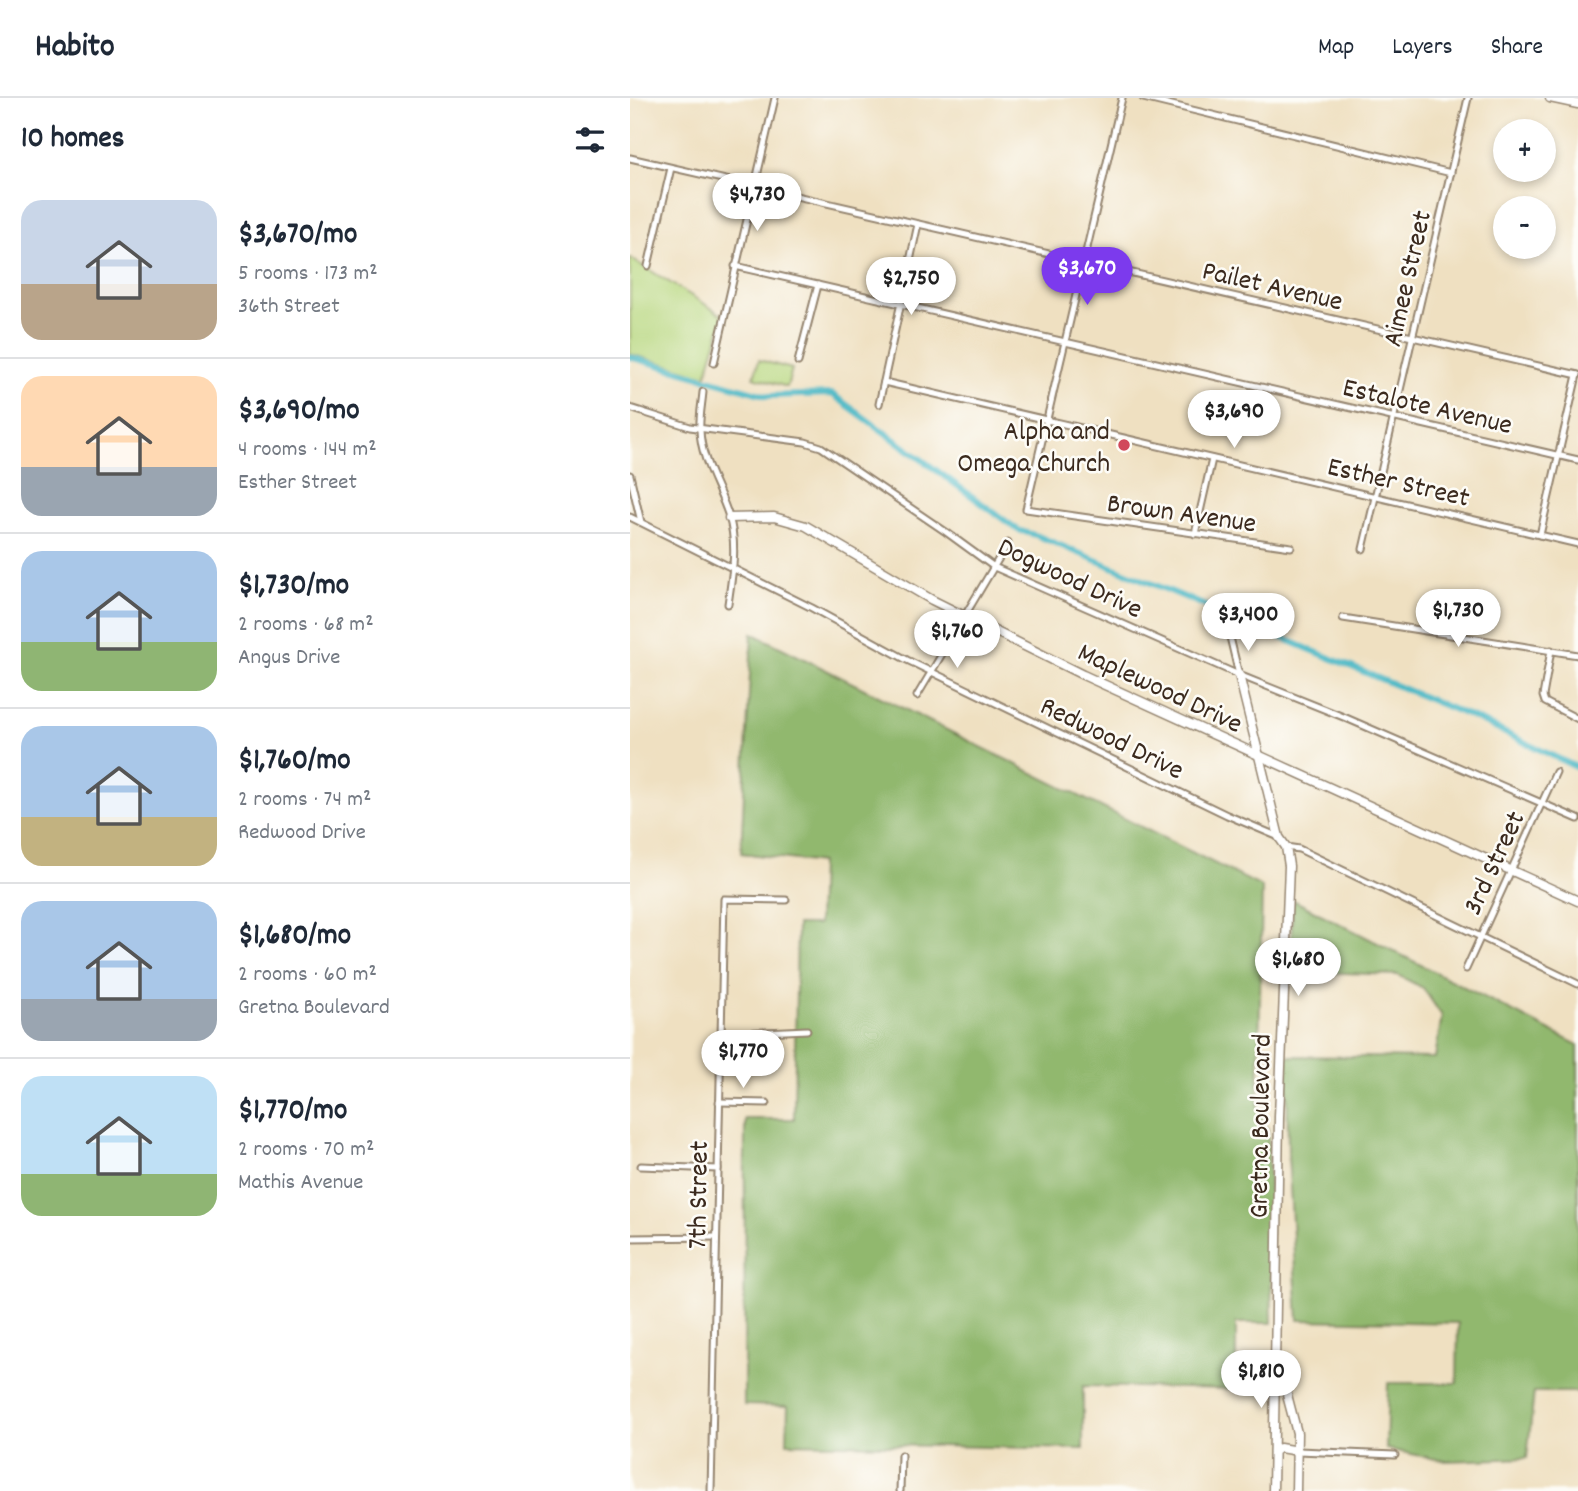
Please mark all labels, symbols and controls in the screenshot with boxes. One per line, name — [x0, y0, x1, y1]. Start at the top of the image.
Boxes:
text: Habito — [35, 25, 115, 72]
text: Map — [1318, 31, 1354, 65]
text: Layers — [1392, 31, 1453, 65]
text: Share — [1491, 31, 1543, 65]
text: 10 homes — [21, 119, 124, 162]
map controls — [1493, 119, 1556, 259]
button: + — [1493, 119, 1556, 182]
icon: filters — [571, 121, 609, 159]
pin: $4,730 — [700, 174, 814, 233]
text: $4,730 — [728, 179, 786, 212]
button: − — [1493, 196, 1556, 259]
street label: Aimee Street — [1375, 207, 1445, 351]
text: $3,670/mo — [238, 215, 357, 258]
icon: home — [77, 228, 161, 312]
pin: $3,670 — [1030, 248, 1144, 307]
text: $3,670 — [1058, 253, 1116, 286]
street label: Pailet Avenue — [1198, 253, 1346, 324]
text: 5 rooms · 173 m² — [238, 258, 378, 291]
pin: $2,750 — [854, 258, 968, 317]
text: $2,750 — [882, 263, 940, 296]
text: 36th Street — [238, 291, 340, 324]
street label: Estalote Avenue — [1338, 370, 1516, 448]
pin: $3,690 — [1177, 390, 1291, 450]
text: $3,690/mo — [238, 391, 360, 434]
text: $3,690 — [1204, 396, 1264, 429]
icon: home — [77, 404, 161, 488]
place label: Alpha and Omega Church — [957, 414, 1110, 486]
text: 4 rooms · 144 m² — [238, 434, 377, 467]
marker: Alpha and Omega Church — [1116, 437, 1132, 453]
street label: Esther Street — [1323, 449, 1473, 521]
text: Esther Street — [238, 467, 357, 500]
street label: Brown Avenue — [1104, 486, 1258, 546]
street label: Dogwood Drive — [990, 530, 1148, 632]
text: $1,730/mo — [238, 566, 349, 609]
icon: home — [77, 579, 161, 663]
pin: $1,730 — [1401, 589, 1515, 649]
pin: $3,400 — [1191, 594, 1305, 653]
text: $1,730 — [1432, 595, 1484, 628]
text: $3,400 — [1218, 599, 1278, 632]
text: 2 rooms · 68 m² — [238, 609, 374, 642]
pin: $1,760 — [900, 610, 1014, 670]
text: $1,760 — [930, 616, 984, 649]
street label: Maplewood Drive — [1070, 635, 1248, 746]
text: Angus Drive — [238, 642, 340, 675]
street label: Redwood Drive — [1032, 688, 1189, 793]
text: $1,760/mo — [238, 741, 351, 784]
icon: home — [77, 754, 161, 838]
text: 2 rooms · 74 m² — [238, 784, 371, 817]
street label: 3rd Street — [1455, 806, 1538, 923]
text: Redwood Drive — [238, 817, 366, 850]
text: $1,680/mo — [238, 916, 351, 959]
icon: home — [77, 929, 161, 1013]
pin: $1,680 — [1241, 939, 1355, 998]
text: $1,680 — [1271, 944, 1325, 977]
text: 2 rooms · 60 m² — [238, 959, 377, 992]
text: Gretna Boulevard — [238, 992, 390, 1025]
pin: $1,770 — [686, 1030, 800, 1090]
street label: Gretna Boulevard — [1241, 1033, 1285, 1219]
text: $1,770 — [717, 1036, 769, 1069]
text: $1,770/mo — [238, 1091, 347, 1134]
icon: home — [77, 1104, 161, 1188]
text: 2 rooms · 70 m² — [238, 1134, 374, 1167]
street label: 7th Street — [680, 1141, 722, 1250]
text: Mathis Avenue — [238, 1167, 363, 1200]
pin: $1,810 — [1204, 1350, 1318, 1410]
text: $1,810 — [1237, 1356, 1285, 1389]

